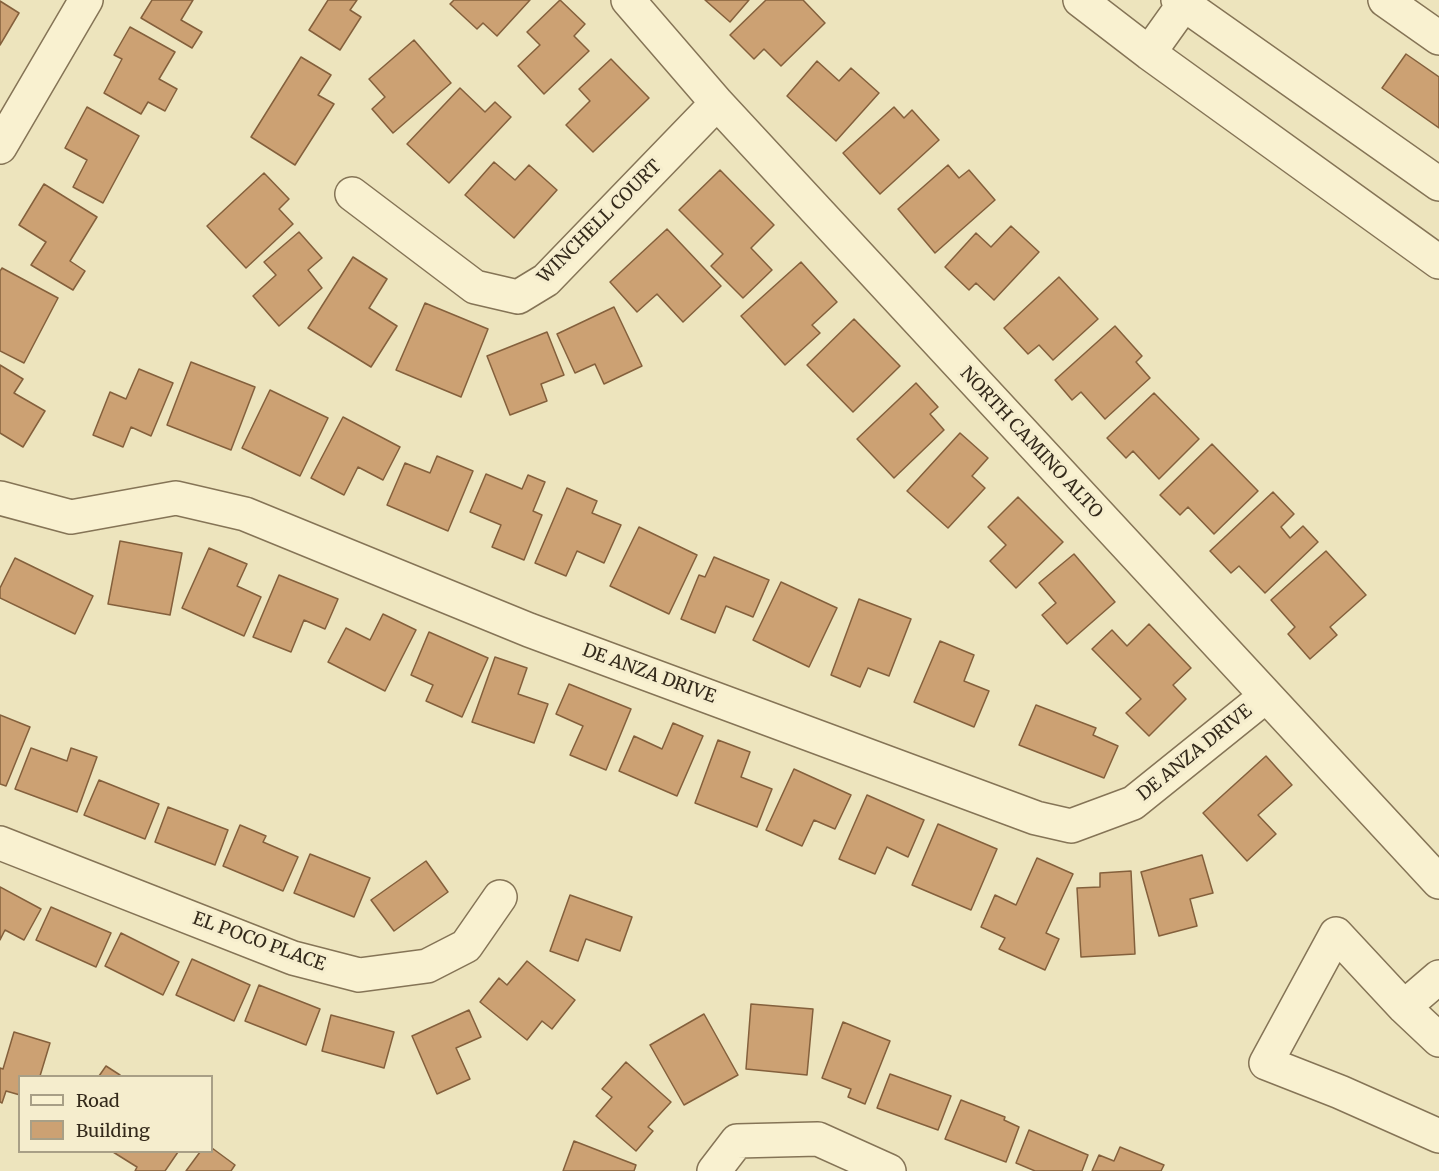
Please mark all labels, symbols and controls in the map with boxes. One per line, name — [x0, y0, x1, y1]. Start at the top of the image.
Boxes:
street label: WINCHELL COURT — [534, 156, 666, 288]
street label: NORTH CAMINO ALTO — [955, 363, 1107, 523]
street label: DE ANZA DRIVE — [579, 640, 719, 708]
street label: DE ANZA DRIVE — [1134, 700, 1256, 806]
street label: EL POCO PLACE — [190, 908, 328, 976]
legend — [18, 1075, 213, 1153]
text: Road — [76, 1089, 120, 1112]
text: Building — [76, 1119, 150, 1142]

